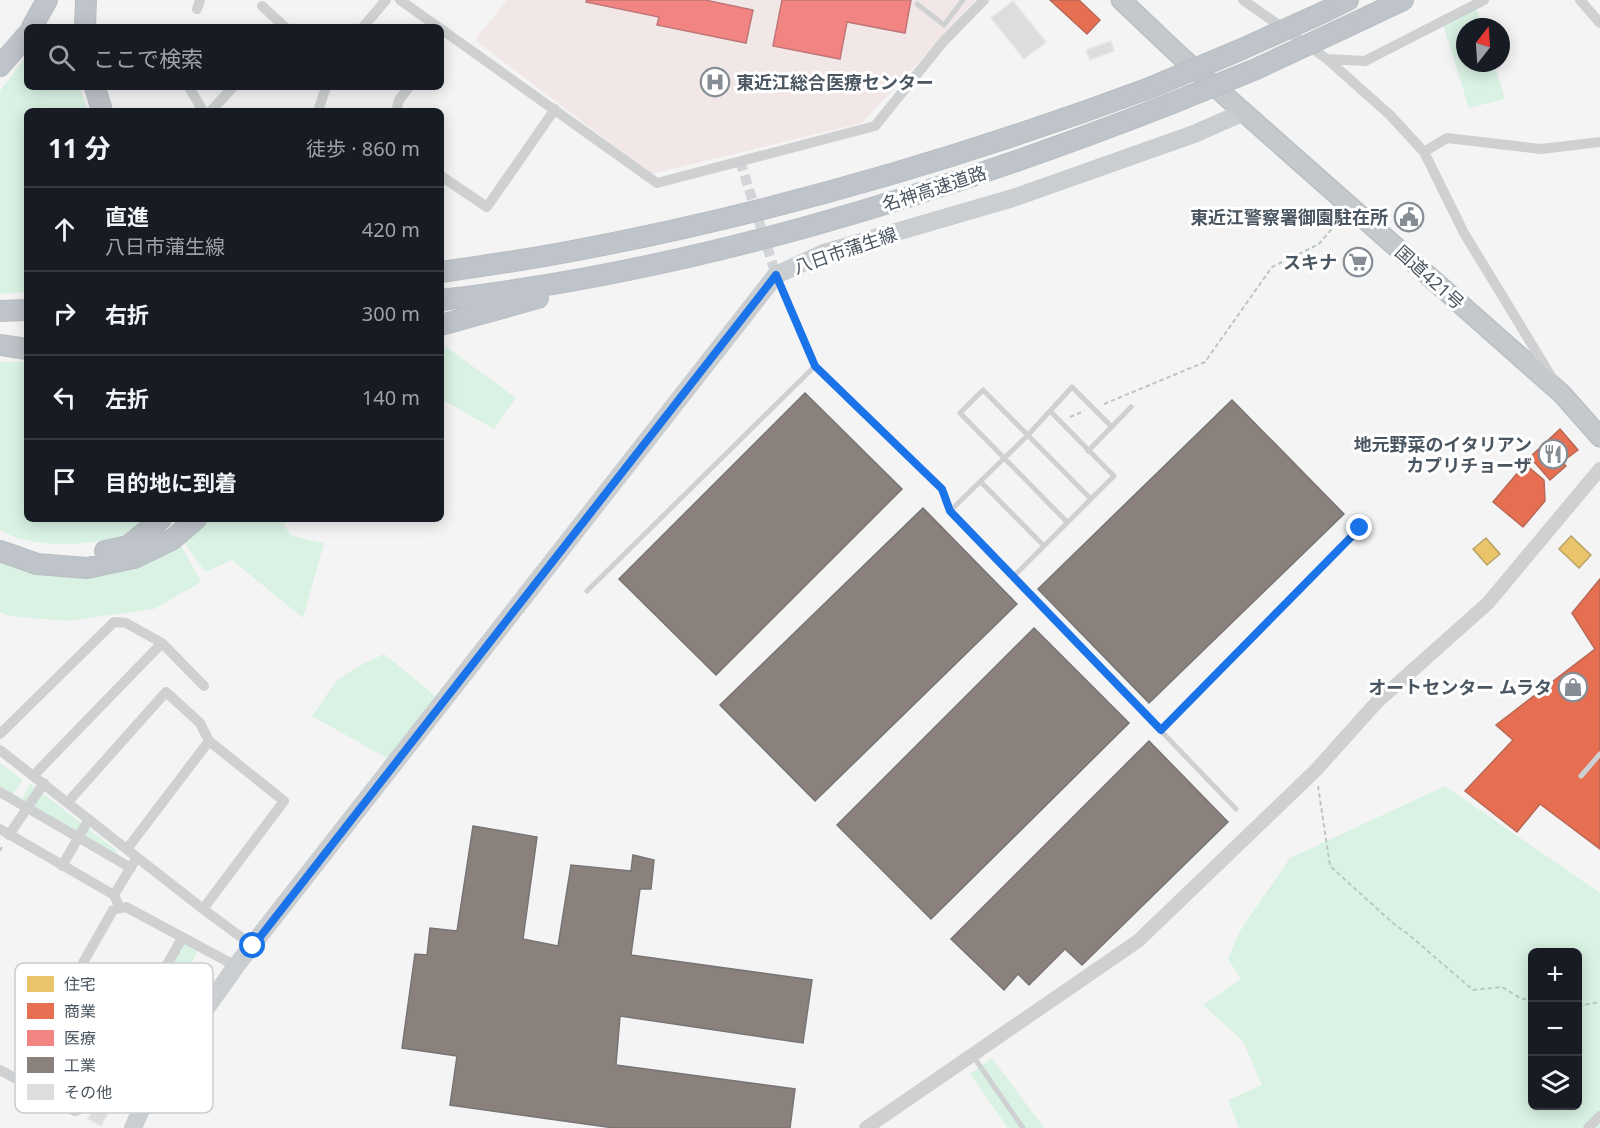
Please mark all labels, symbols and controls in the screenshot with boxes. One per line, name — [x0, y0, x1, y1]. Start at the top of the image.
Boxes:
north arrow — [1456, 18, 1510, 72]
search box — [24, 24, 444, 90]
icon: search — [45, 41, 78, 74]
text: ここで検索 — [93, 43, 203, 73]
hospital icon: 東近江総合医療センター — [699, 66, 731, 98]
place label: 東近江総合医療センター — [736, 70, 934, 94]
text: 11 分 — [48, 130, 111, 166]
text: 徒歩 · 860 m — [306, 135, 420, 162]
street label: 名神高速道路 — [879, 160, 989, 216]
text: 直進 — [105, 201, 149, 231]
public building icon: 東近江警察署御園駐在所 — [1393, 201, 1425, 233]
place label: 東近江警察署御園駐在所 — [1190, 205, 1388, 229]
icon: ahead — [48, 213, 81, 246]
text: 420 m — [362, 216, 420, 243]
street label: 八日市蒲生線 — [790, 221, 900, 279]
text: 八日市蒲生線 — [105, 233, 225, 260]
street label: 国道421号 — [1390, 240, 1470, 314]
supermarket icon: スキナ — [1342, 246, 1374, 278]
place label: スキナ — [1283, 250, 1337, 274]
icon: right — [48, 297, 81, 330]
text: 右折 — [105, 299, 149, 329]
text: 300 m — [362, 300, 420, 327]
icon: left — [48, 381, 81, 414]
text: 左折 — [105, 383, 149, 413]
text: 140 m — [362, 384, 420, 411]
place label: 地元野菜のイタリアン カプリチョーザ — [1353, 432, 1532, 477]
restaurant icon: 地元野菜のイタリアン カプリチョーザ — [1537, 438, 1569, 470]
icon: arrive — [48, 465, 81, 498]
text: 目的地に到着 — [105, 467, 237, 497]
route end — [1346, 514, 1372, 540]
shop icon: オートセンター ムラタ — [1557, 671, 1589, 703]
place label: オートセンター ムラタ — [1368, 675, 1552, 699]
route start — [239, 932, 265, 958]
map controls — [1528, 948, 1582, 1110]
button: + — [1528, 948, 1582, 1002]
legend — [15, 963, 213, 1113]
text: 住宅 — [64, 973, 96, 995]
text: 商業 — [64, 1000, 96, 1022]
button: − — [1528, 1002, 1582, 1056]
text: 医療 — [64, 1027, 96, 1049]
text: 工業 — [64, 1054, 96, 1076]
button: layers — [1528, 1056, 1582, 1110]
text: その他 — [64, 1081, 112, 1103]

